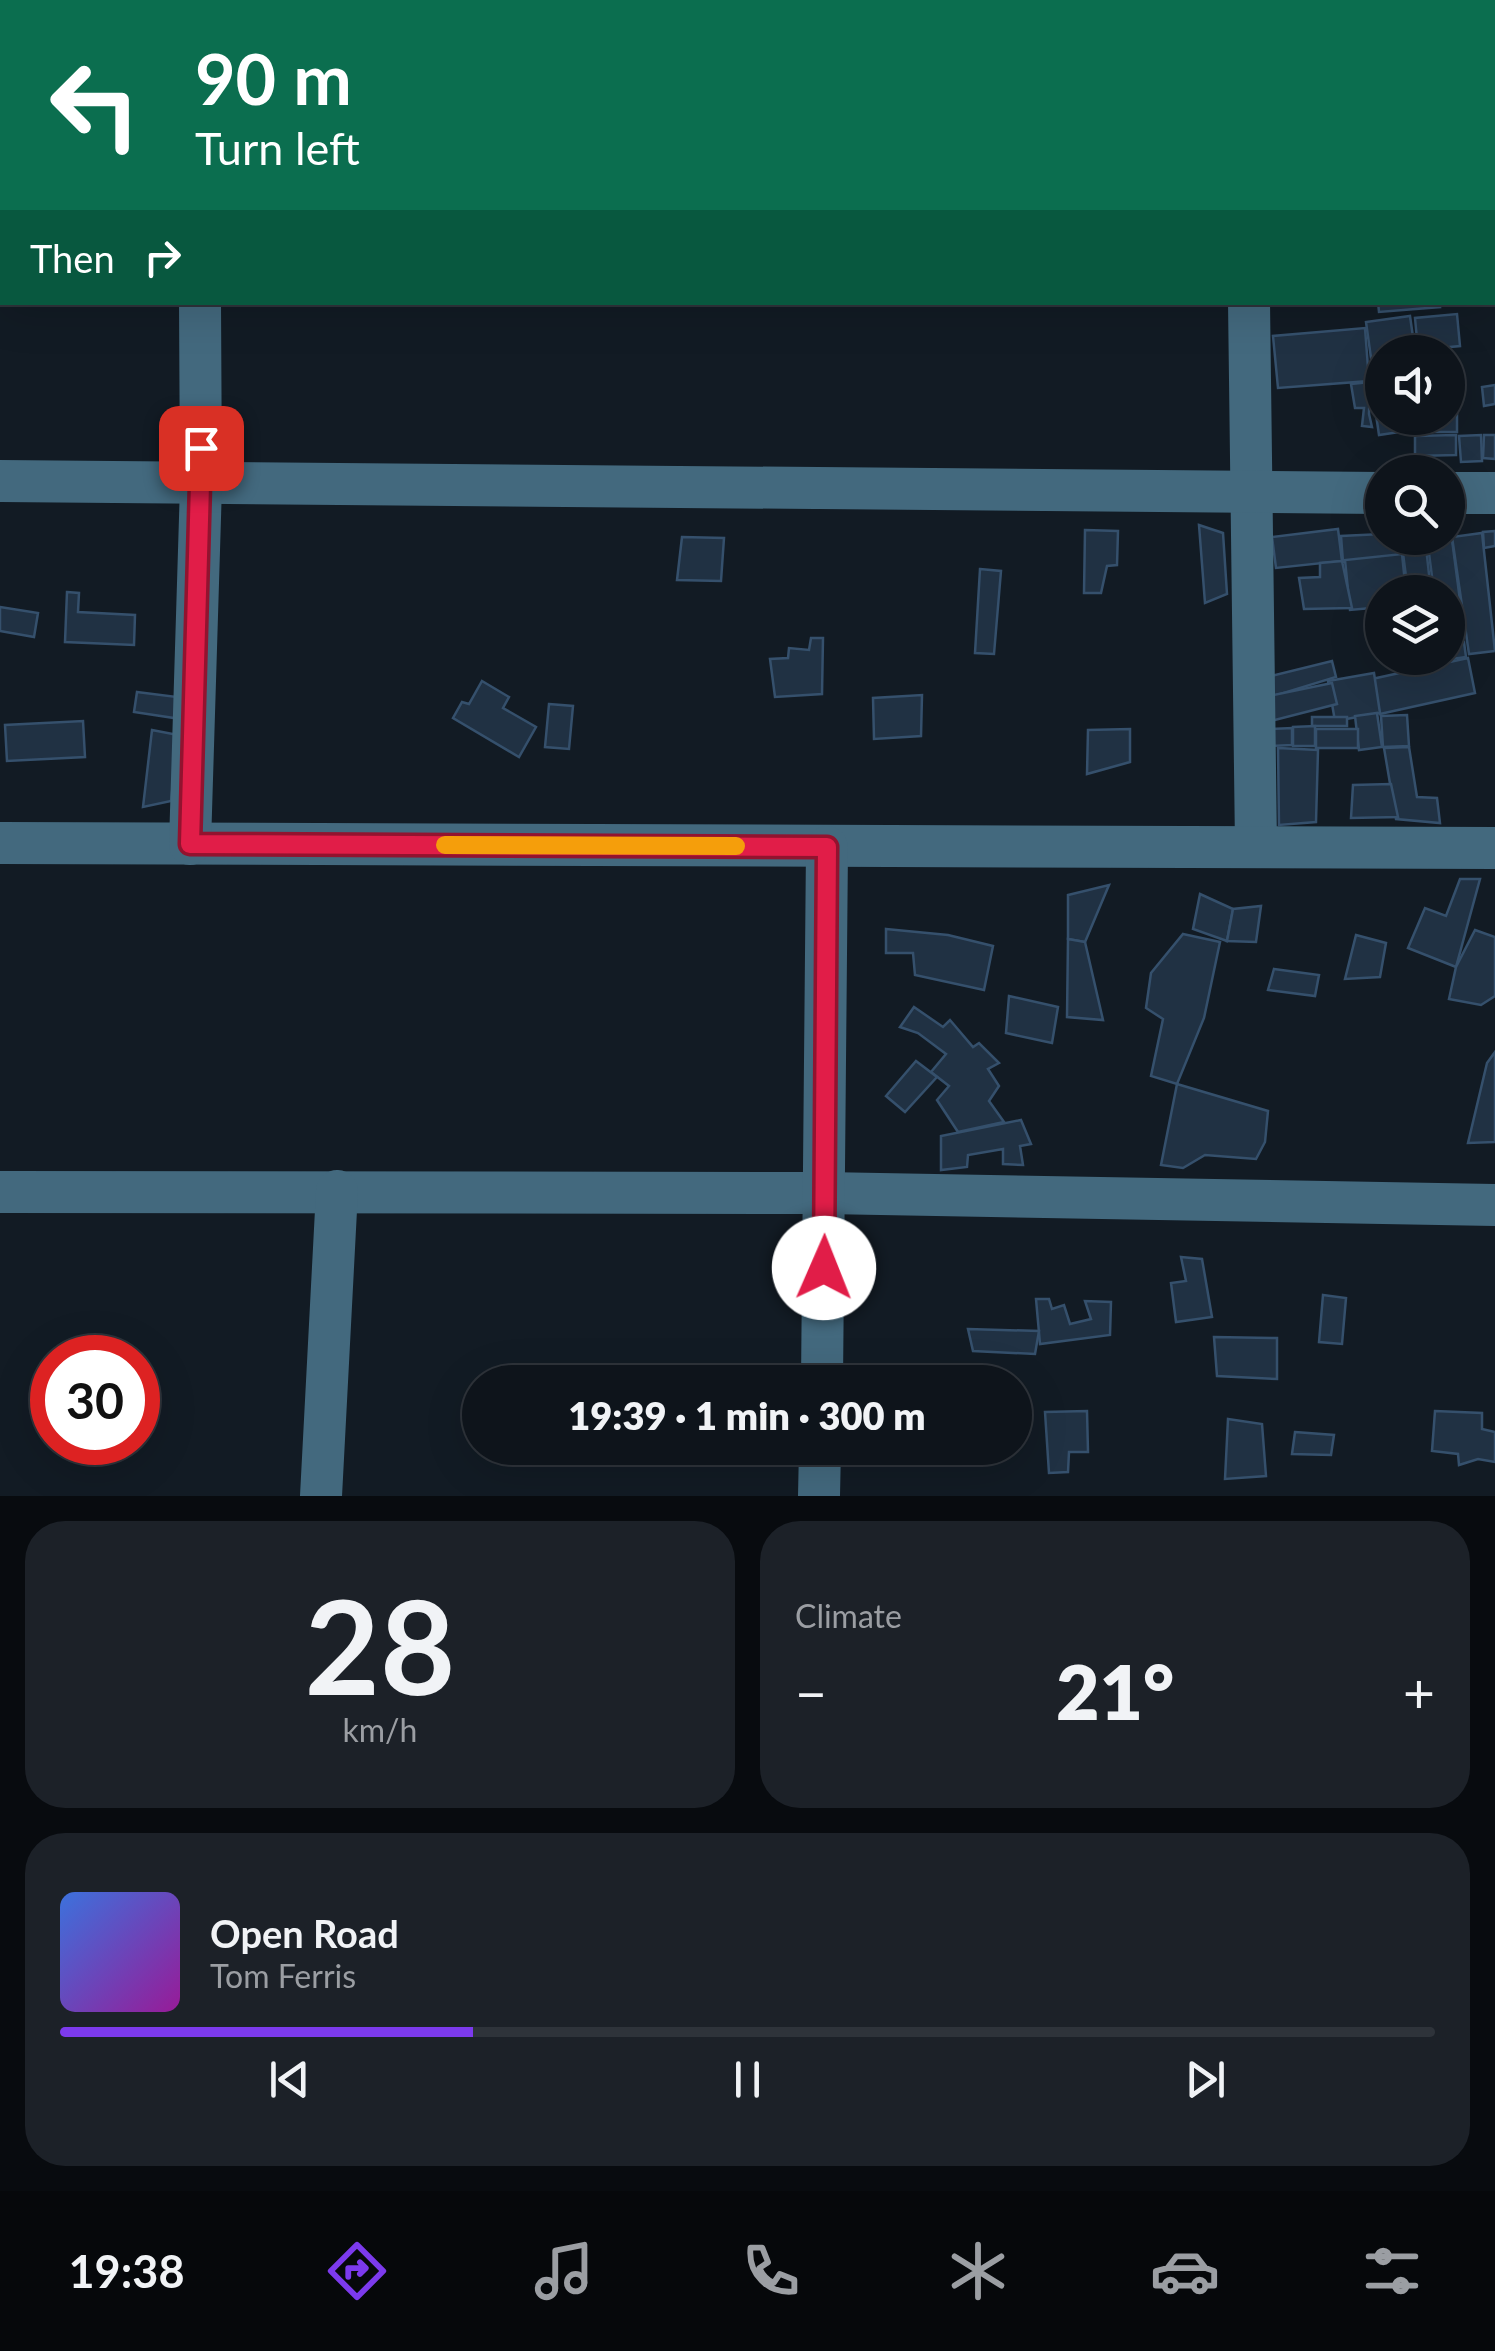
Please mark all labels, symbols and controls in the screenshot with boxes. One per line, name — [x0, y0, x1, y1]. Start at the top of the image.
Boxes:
text: 90 m — [195, 36, 352, 120]
icon: left — [30, 40, 160, 170]
text: Turn left — [195, 121, 360, 175]
icon: right — [135, 230, 190, 285]
text: Then — [30, 235, 115, 281]
map controls — [1365, 335, 1465, 675]
button: sound — [1365, 335, 1465, 435]
pin — [159, 406, 244, 491]
icon: arrive — [174, 421, 229, 476]
button: search — [1365, 455, 1465, 555]
button: layers — [1365, 575, 1465, 675]
position arrow — [772, 1216, 876, 1320]
speed limit sign: 30 — [30, 1335, 160, 1465]
text: 19:39 · 1 min · 300 m — [568, 1392, 926, 1438]
text: 28 — [305, 1567, 455, 1723]
text: Climate — [795, 1596, 902, 1635]
text: 21° — [1056, 1646, 1174, 1736]
text: − — [795, 1659, 827, 1725]
text: + — [1403, 1659, 1435, 1725]
text: km/h — [343, 1710, 417, 1749]
text: Open Road — [210, 1910, 399, 1956]
text: Tom Ferris — [210, 1956, 356, 1995]
icon: previous — [262, 2052, 317, 2107]
icon: pause — [720, 2052, 775, 2107]
icon: next — [1178, 2052, 1233, 2107]
icon: directions — [322, 2236, 392, 2306]
icon: music — [529, 2236, 599, 2306]
icon: phone — [736, 2236, 806, 2306]
icon: climate — [943, 2236, 1013, 2306]
icon: car — [1150, 2236, 1220, 2306]
icon: filters — [1357, 2236, 1427, 2306]
text: 19:38 — [69, 2244, 185, 2298]

